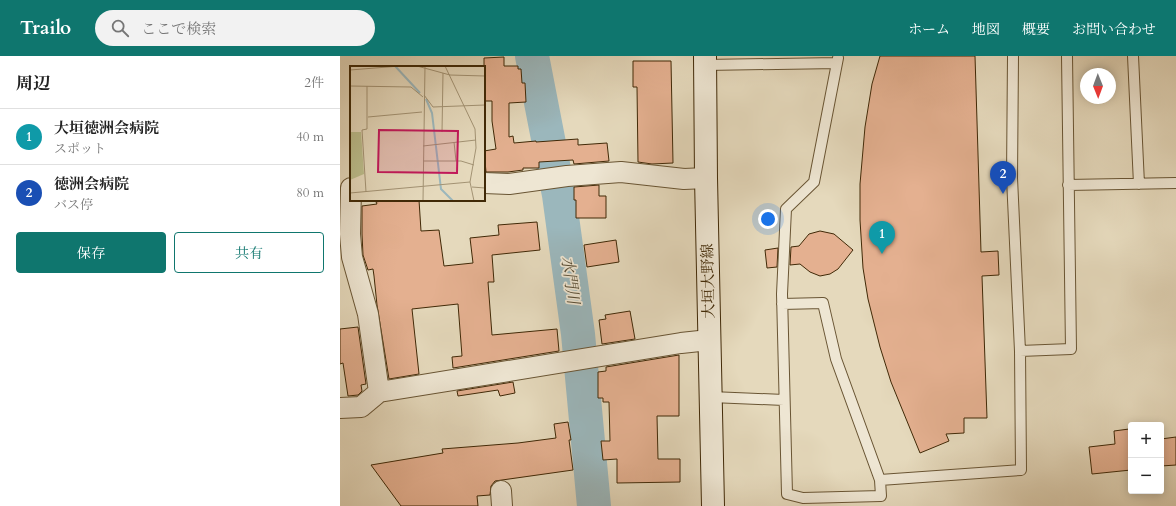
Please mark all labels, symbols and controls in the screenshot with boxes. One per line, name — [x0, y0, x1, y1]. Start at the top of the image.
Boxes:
search box — [95, 10, 375, 46]
text: Trailo — [20, 15, 71, 41]
icon: search — [109, 17, 131, 39]
text: ここで検索 — [141, 19, 216, 39]
text: ホーム — [908, 20, 950, 39]
text: 地図 — [972, 20, 1000, 39]
text: 概要 — [1022, 20, 1050, 39]
text: お問い合わせ — [1072, 20, 1156, 39]
inset map — [350, 66, 485, 201]
north arrow — [1080, 68, 1116, 104]
text: 周辺 — [16, 72, 50, 95]
text: 2件 — [304, 74, 324, 92]
text: 大垣徳洲会病院 — [54, 118, 159, 138]
text: 1 — [26, 128, 32, 146]
text: 40 m — [296, 128, 324, 146]
text: スポット — [54, 140, 106, 158]
pin: 2 — [990, 161, 1016, 194]
text: 徳洲会病院 — [54, 174, 129, 194]
text: 2 — [26, 184, 32, 202]
text: 80 m — [296, 184, 324, 202]
text: バス停 — [54, 196, 93, 214]
your location — [758, 209, 778, 229]
pin: 1 — [869, 221, 895, 254]
button: 保存 — [16, 232, 166, 273]
button: 共有 — [174, 232, 324, 273]
street label: 大垣大野線 — [697, 243, 719, 319]
water label: 水門川 — [556, 255, 585, 307]
map controls — [1128, 422, 1164, 494]
button: + — [1128, 422, 1164, 458]
button: − — [1128, 458, 1164, 494]

